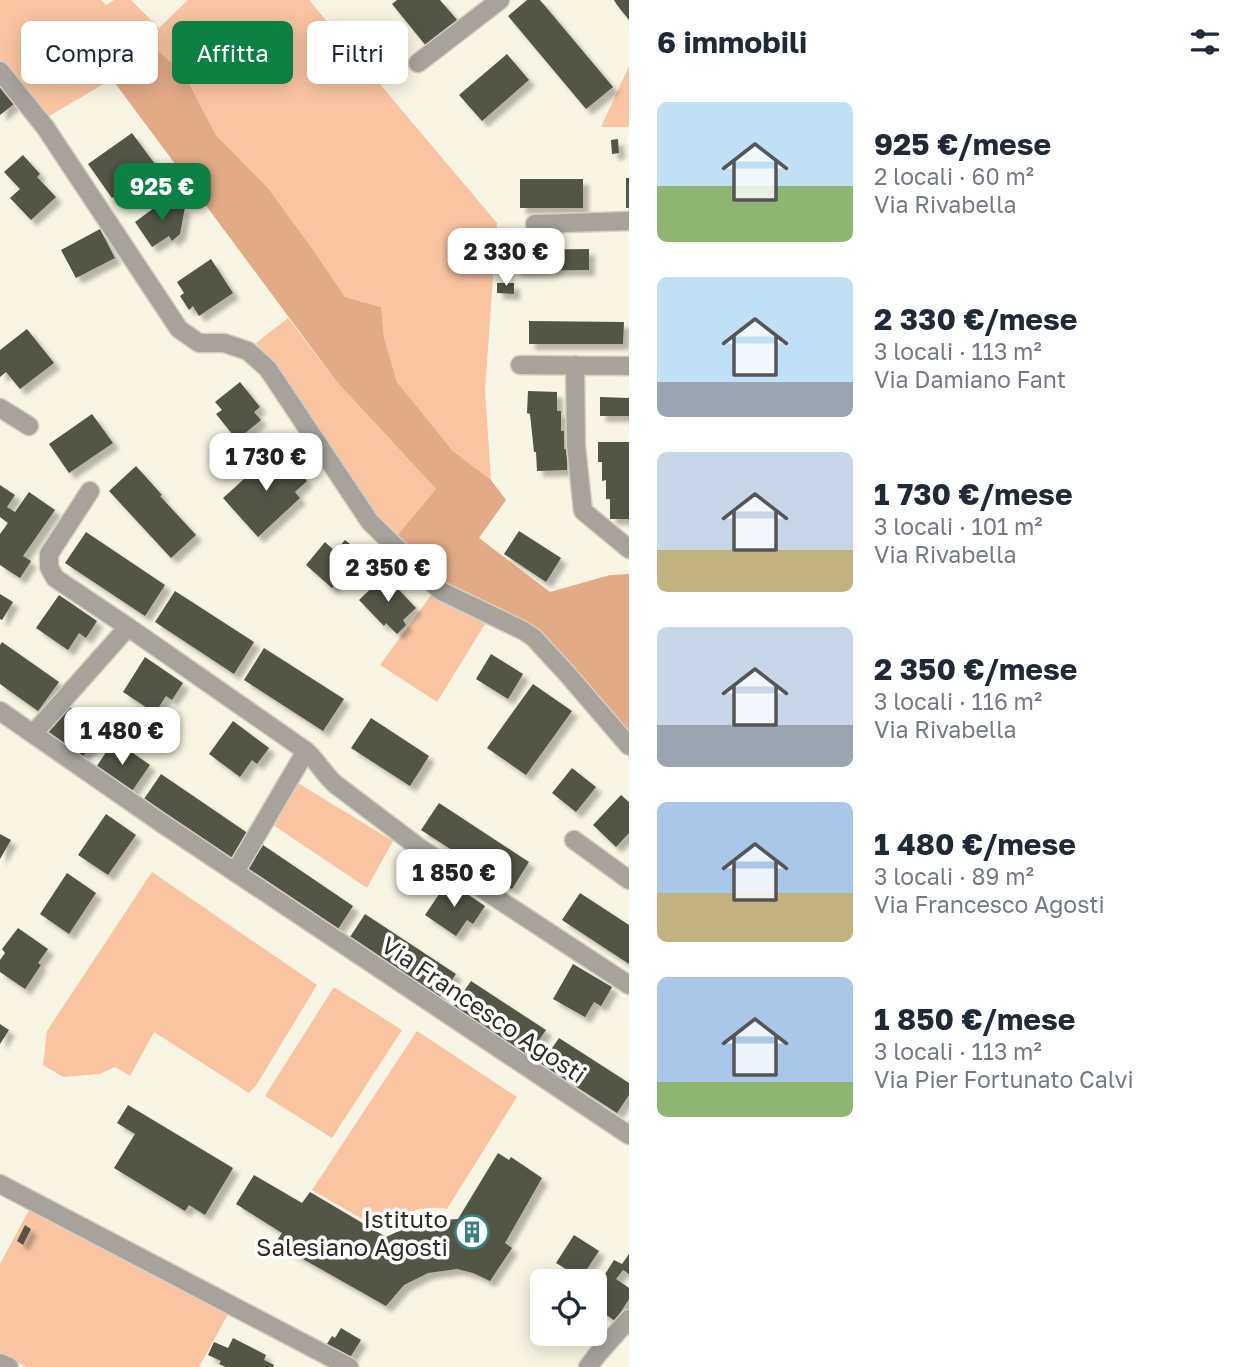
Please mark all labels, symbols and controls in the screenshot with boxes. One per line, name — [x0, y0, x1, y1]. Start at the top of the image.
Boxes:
chip: Compra — [21, 21, 158, 84]
chip: Affitta — [172, 21, 293, 84]
chip: Filtri — [307, 21, 408, 84]
icon: filters — [1186, 23, 1224, 61]
text: 6 immobili — [657, 24, 807, 60]
text: 925 €/mese — [874, 126, 1051, 162]
icon: home — [713, 130, 797, 214]
text: 2 locali · 60 m² — [874, 162, 1034, 190]
pin: 925 € — [113, 164, 211, 223]
text: 925 € — [130, 172, 194, 200]
text: Via Rivabella — [874, 190, 1017, 218]
pin: 2 330 € — [441, 229, 571, 288]
text: 2 330 € — [464, 237, 548, 265]
text: 2 330 €/mese — [874, 301, 1077, 337]
icon: home — [713, 305, 797, 389]
text: 3 locali · 113 m² — [874, 337, 1042, 365]
text: Via Damiano Fant — [874, 365, 1066, 393]
pin: 1 730 € — [201, 434, 331, 493]
text: 1 730 € — [225, 442, 307, 470]
text: 1 730 €/mese — [874, 476, 1073, 512]
icon: home — [713, 480, 797, 564]
text: 3 locali · 101 m² — [874, 512, 1043, 540]
text: Via Rivabella — [874, 540, 1017, 568]
pin: 2 350 € — [323, 544, 453, 604]
text: 2 350 € — [346, 553, 430, 581]
text: 2 350 €/mese — [874, 651, 1077, 687]
icon: home — [713, 655, 797, 739]
text: 3 locali · 116 m² — [874, 687, 1042, 715]
pin: 1 480 € — [57, 708, 187, 767]
text: Via Rivabella — [874, 715, 1017, 743]
text: 1 480 € — [80, 716, 164, 744]
text: 1 480 €/mese — [874, 826, 1076, 862]
icon: home — [713, 830, 797, 914]
pin: 1 850 € — [389, 850, 519, 909]
text: 1 850 € — [412, 858, 496, 886]
text: 3 locali · 89 m² — [874, 862, 1034, 890]
text: Via Francesco Agosti — [874, 890, 1105, 918]
street label: Via Francesco Agosti — [376, 930, 592, 1088]
text: 1 850 €/mese — [874, 1001, 1075, 1037]
icon: home — [713, 1005, 797, 1089]
text: 3 locali · 113 m² — [874, 1037, 1042, 1065]
text: Via Pier Fortunato Calvi — [874, 1065, 1134, 1093]
place label: Istituto Salesiano Agosti — [256, 1204, 448, 1261]
building icon: Istituto Salesiano Agosti — [453, 1213, 491, 1251]
map controls — [530, 1269, 607, 1346]
button: locate — [530, 1269, 607, 1346]

